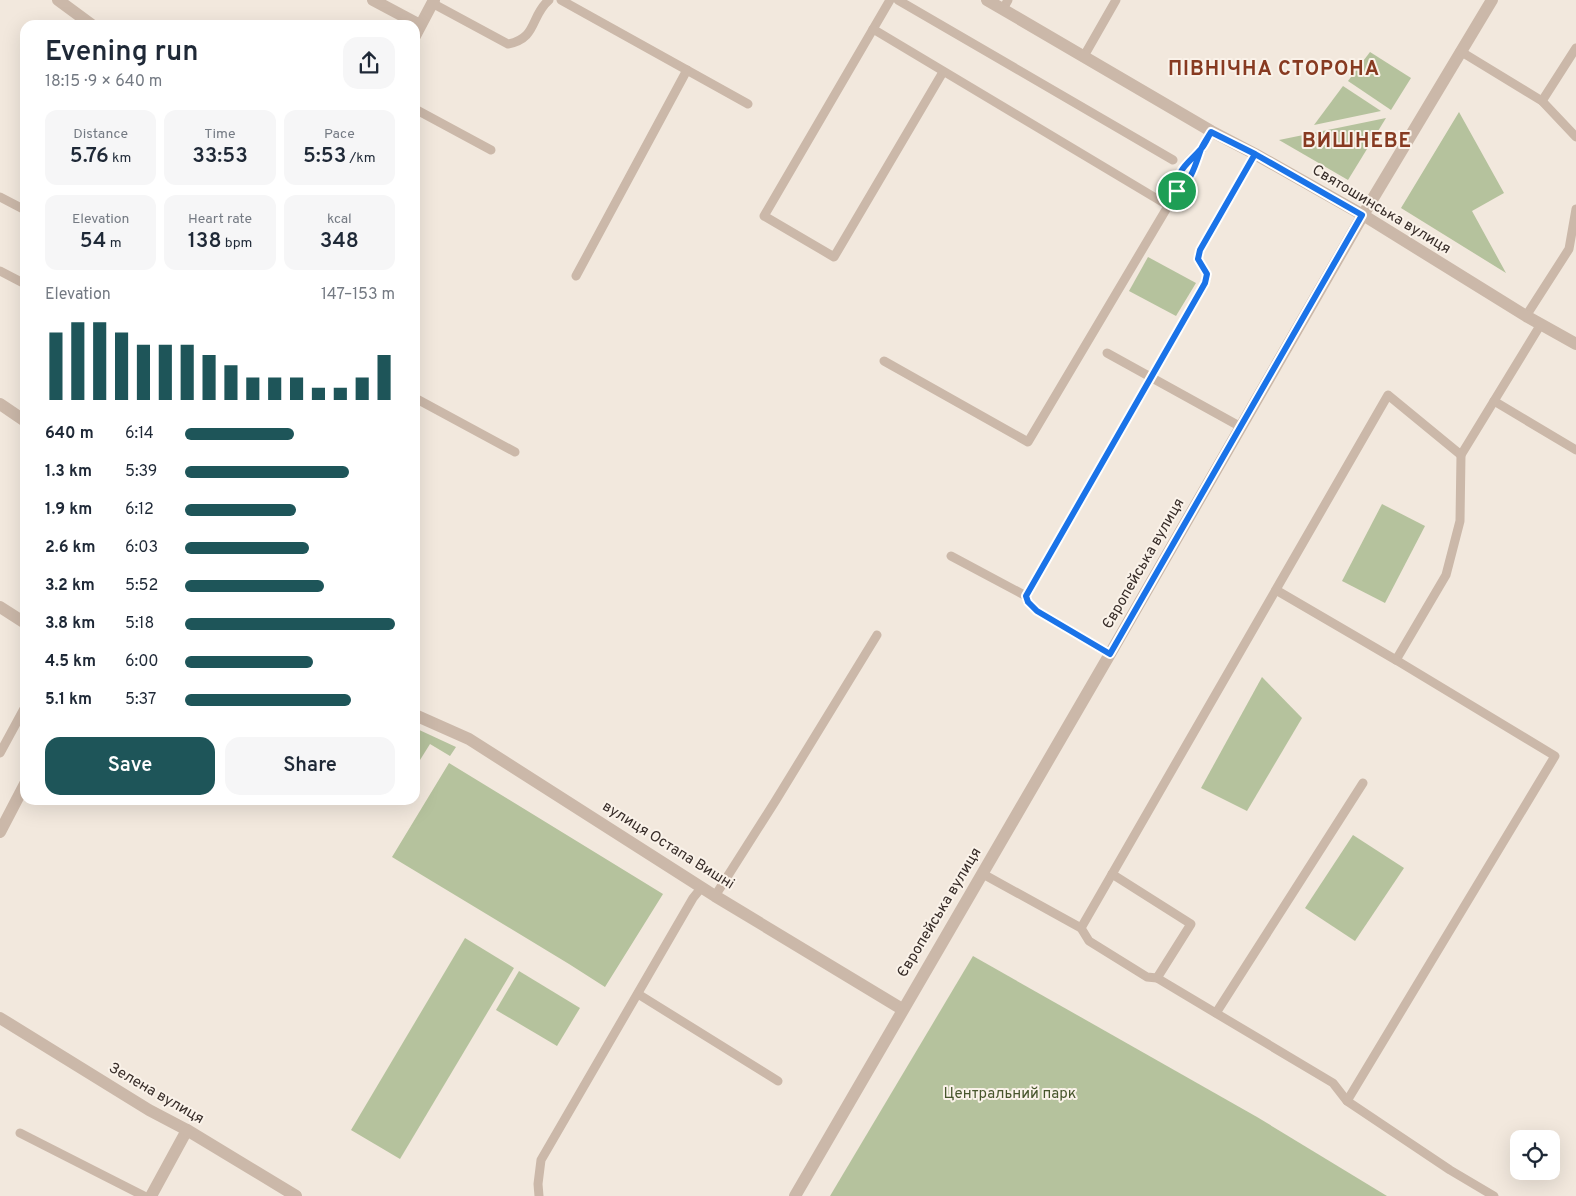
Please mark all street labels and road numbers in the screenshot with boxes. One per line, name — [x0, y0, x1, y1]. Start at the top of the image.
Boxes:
street label: Святошинська вулиця — [1308, 161, 1454, 259]
street label: Європейська вулиця — [1099, 495, 1189, 633]
street label: вулиця Остапа Вишні — [598, 798, 738, 894]
street label: Європейська вулиця — [894, 845, 986, 981]
street label: Зелена вулиця — [105, 1059, 207, 1129]

